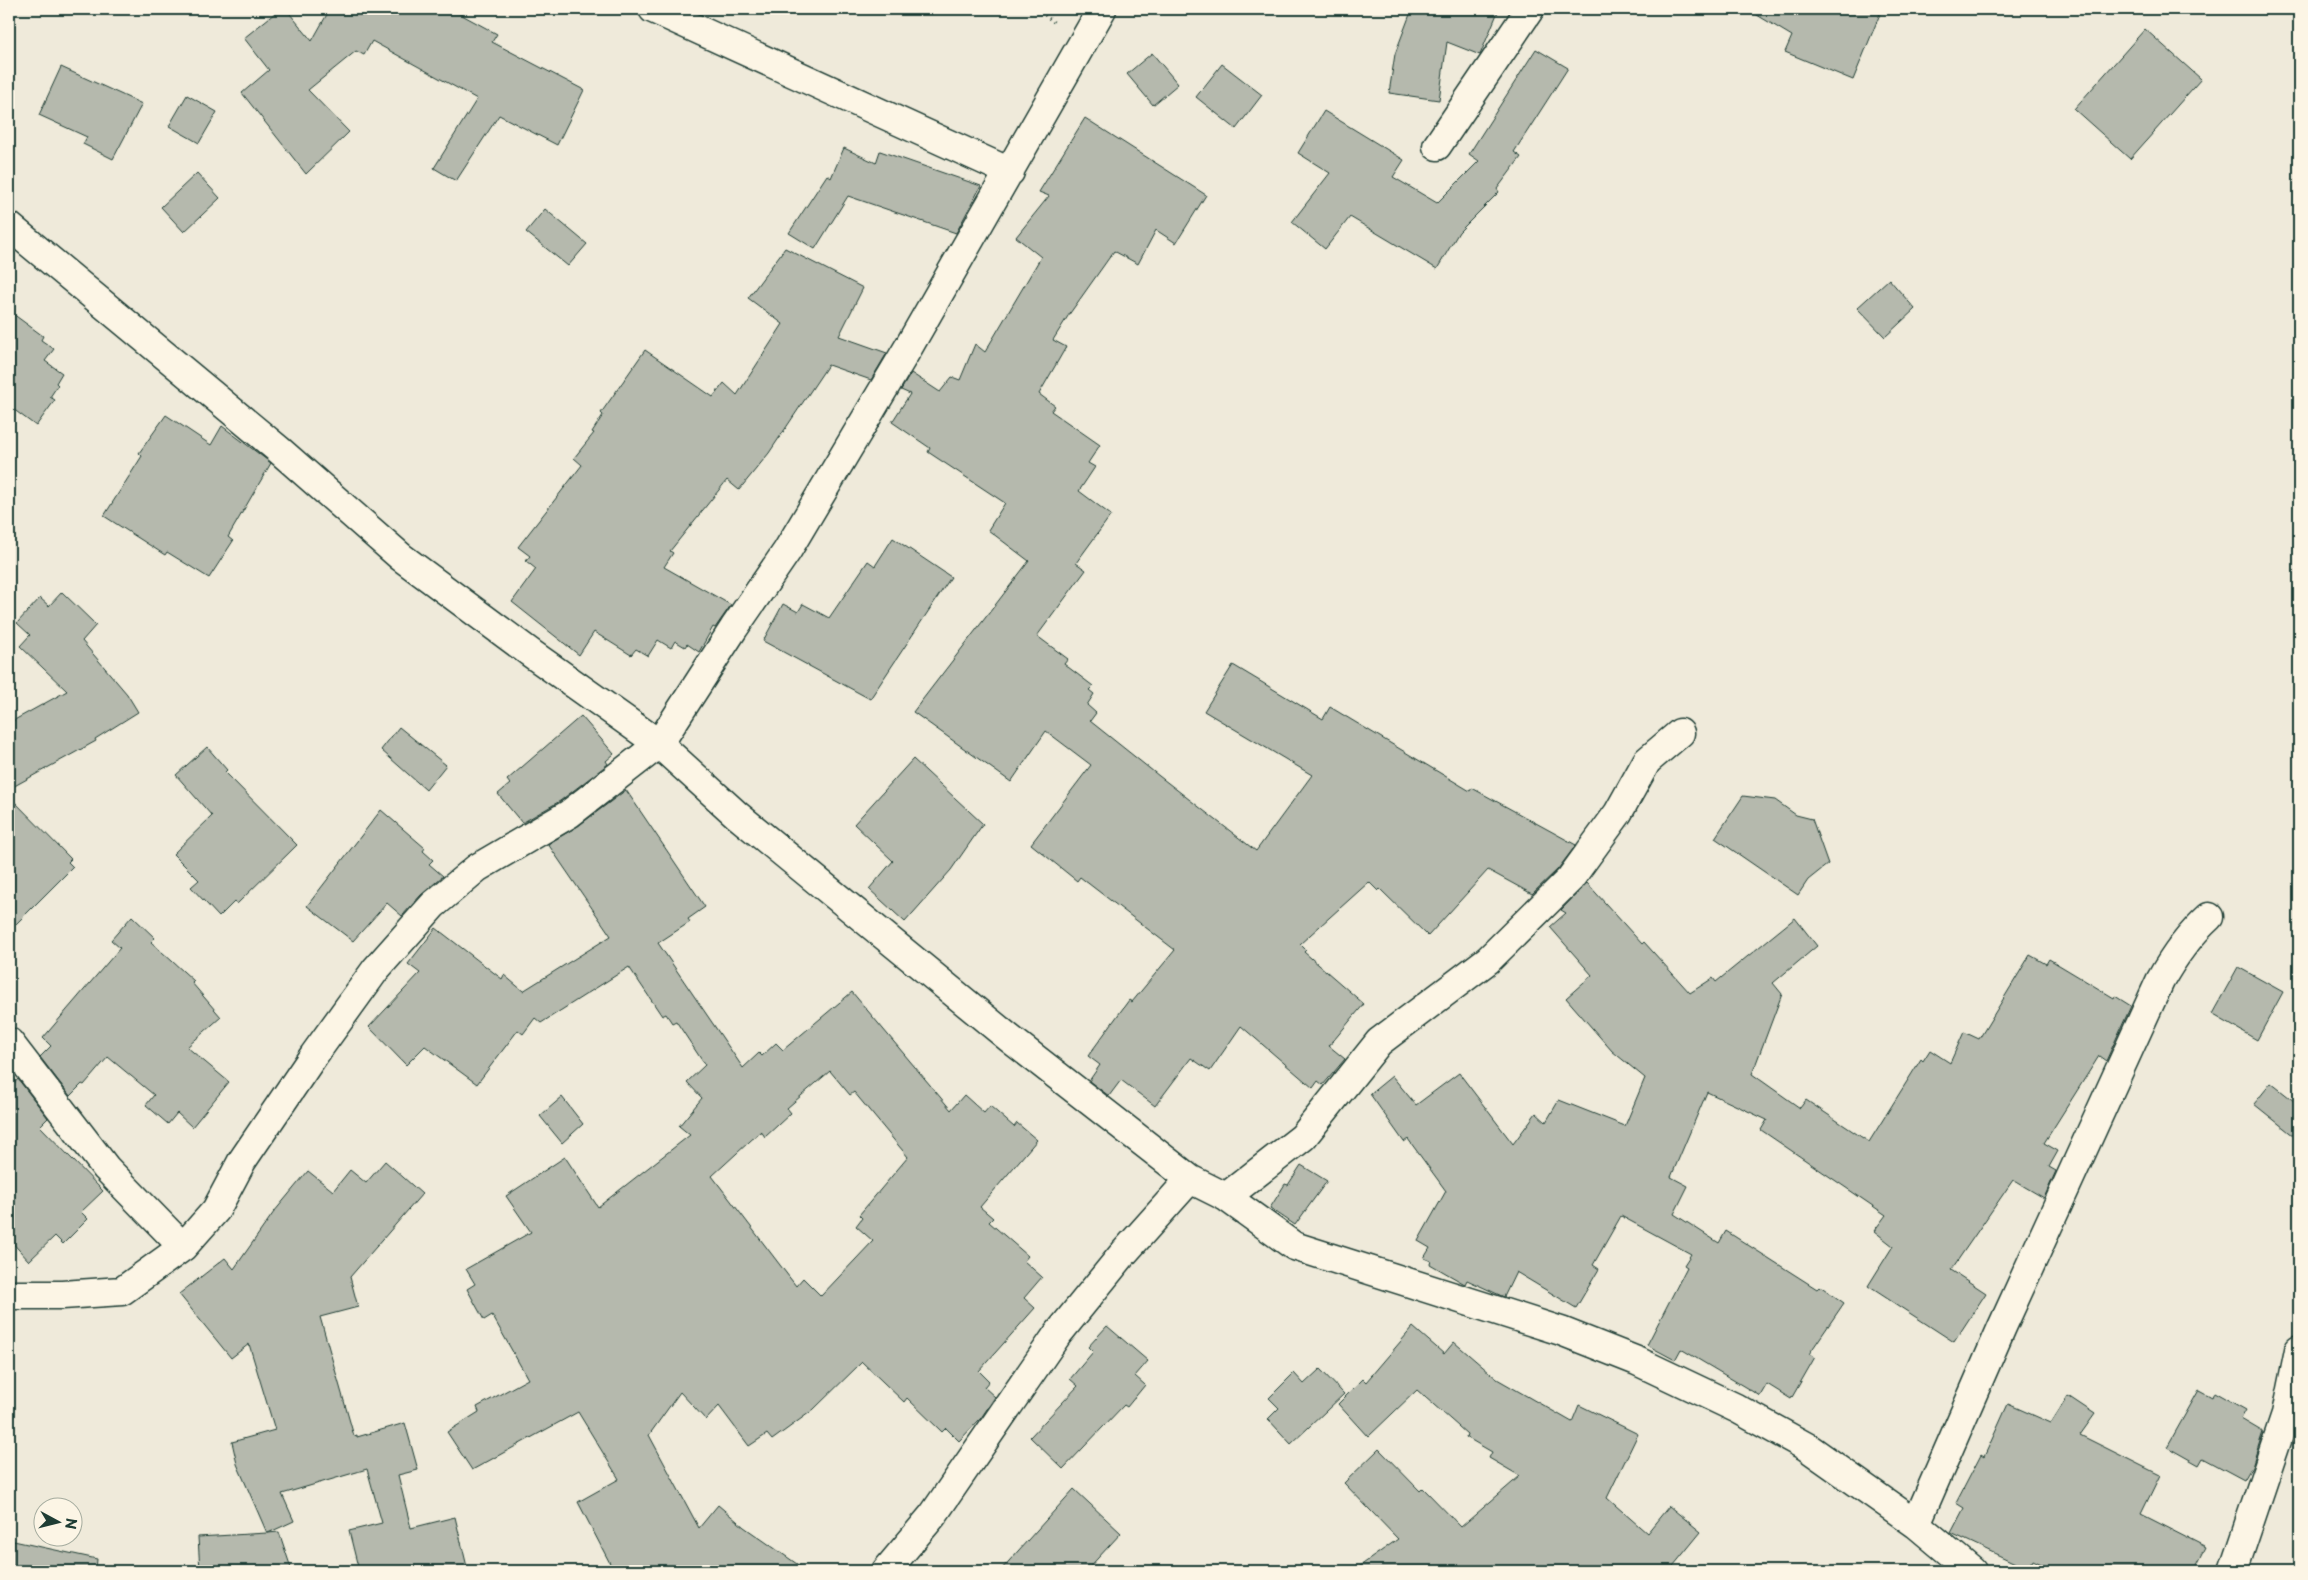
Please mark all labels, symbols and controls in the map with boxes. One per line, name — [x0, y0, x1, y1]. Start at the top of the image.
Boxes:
north arrow — [32, 1498, 82, 1548]
text: N — [60, 1517, 82, 1530]

